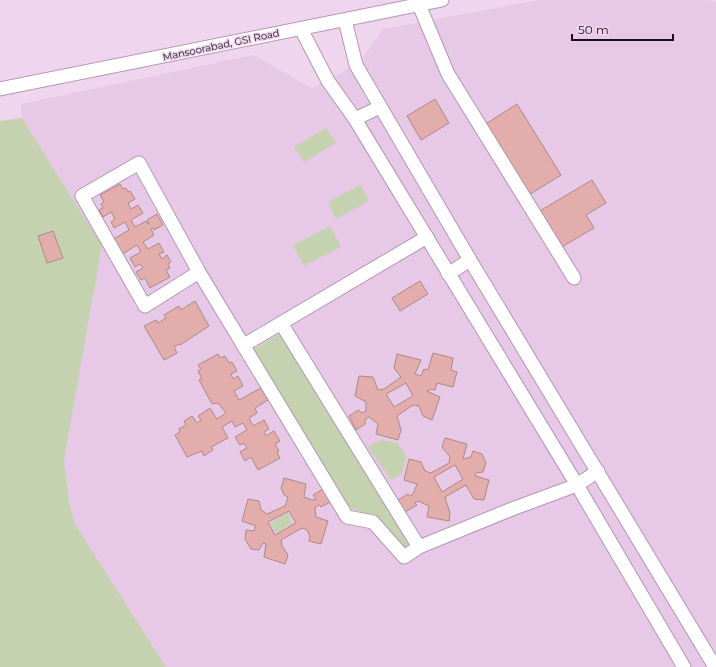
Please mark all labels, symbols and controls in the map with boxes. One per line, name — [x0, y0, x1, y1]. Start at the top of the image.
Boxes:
scale bar — [572, 16, 673, 42]
text: 50 m — [578, 22, 609, 37]
street label: Mansoorabad, GSI Road — [161, 26, 281, 64]

